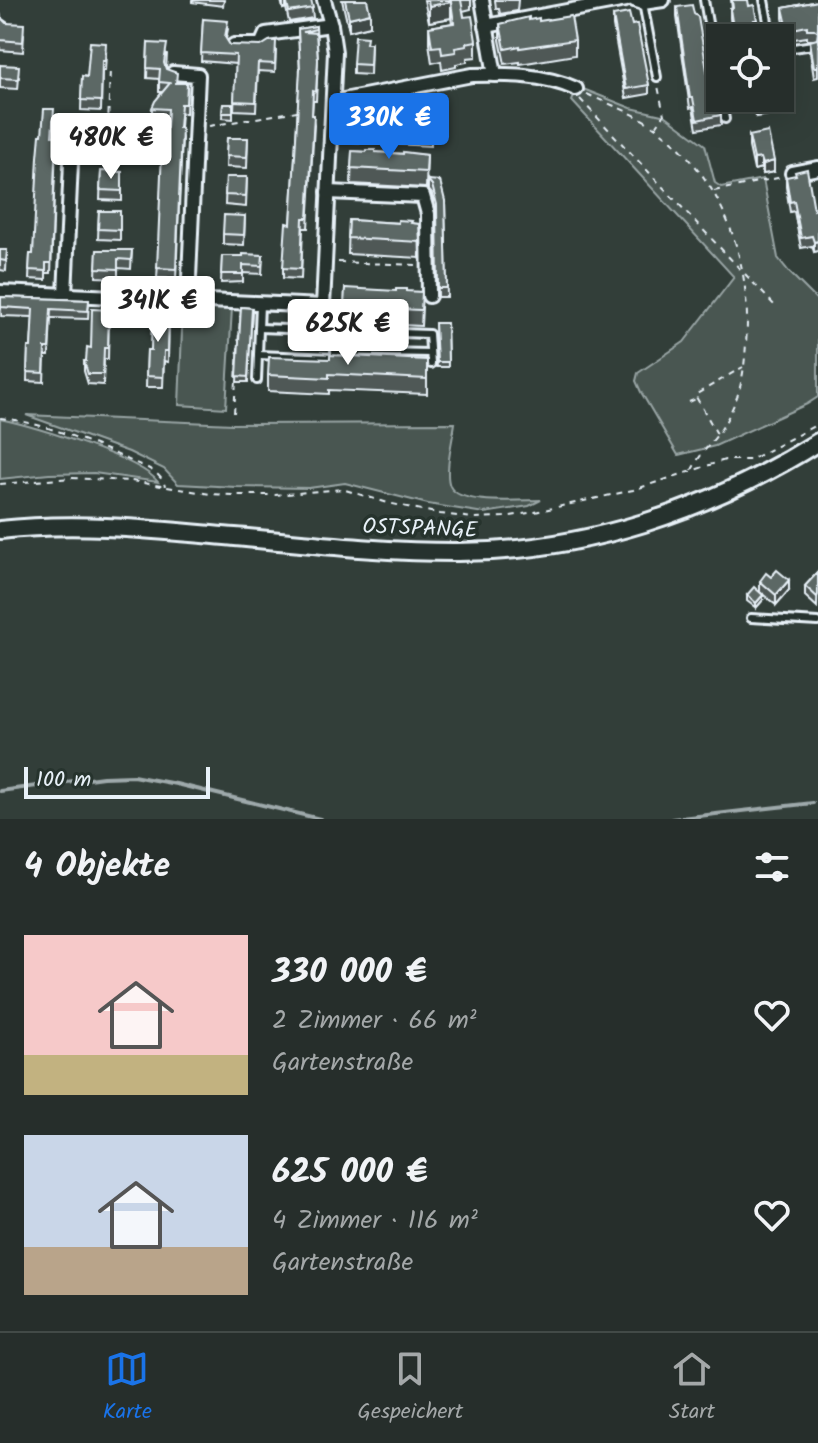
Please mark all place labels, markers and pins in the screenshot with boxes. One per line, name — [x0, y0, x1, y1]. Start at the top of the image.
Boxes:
pin: 330K € — [324, 93, 454, 161]
pin: 480K € — [46, 113, 176, 181]
pin: 341K € — [93, 276, 223, 344]
pin: 625K € — [283, 299, 413, 367]

